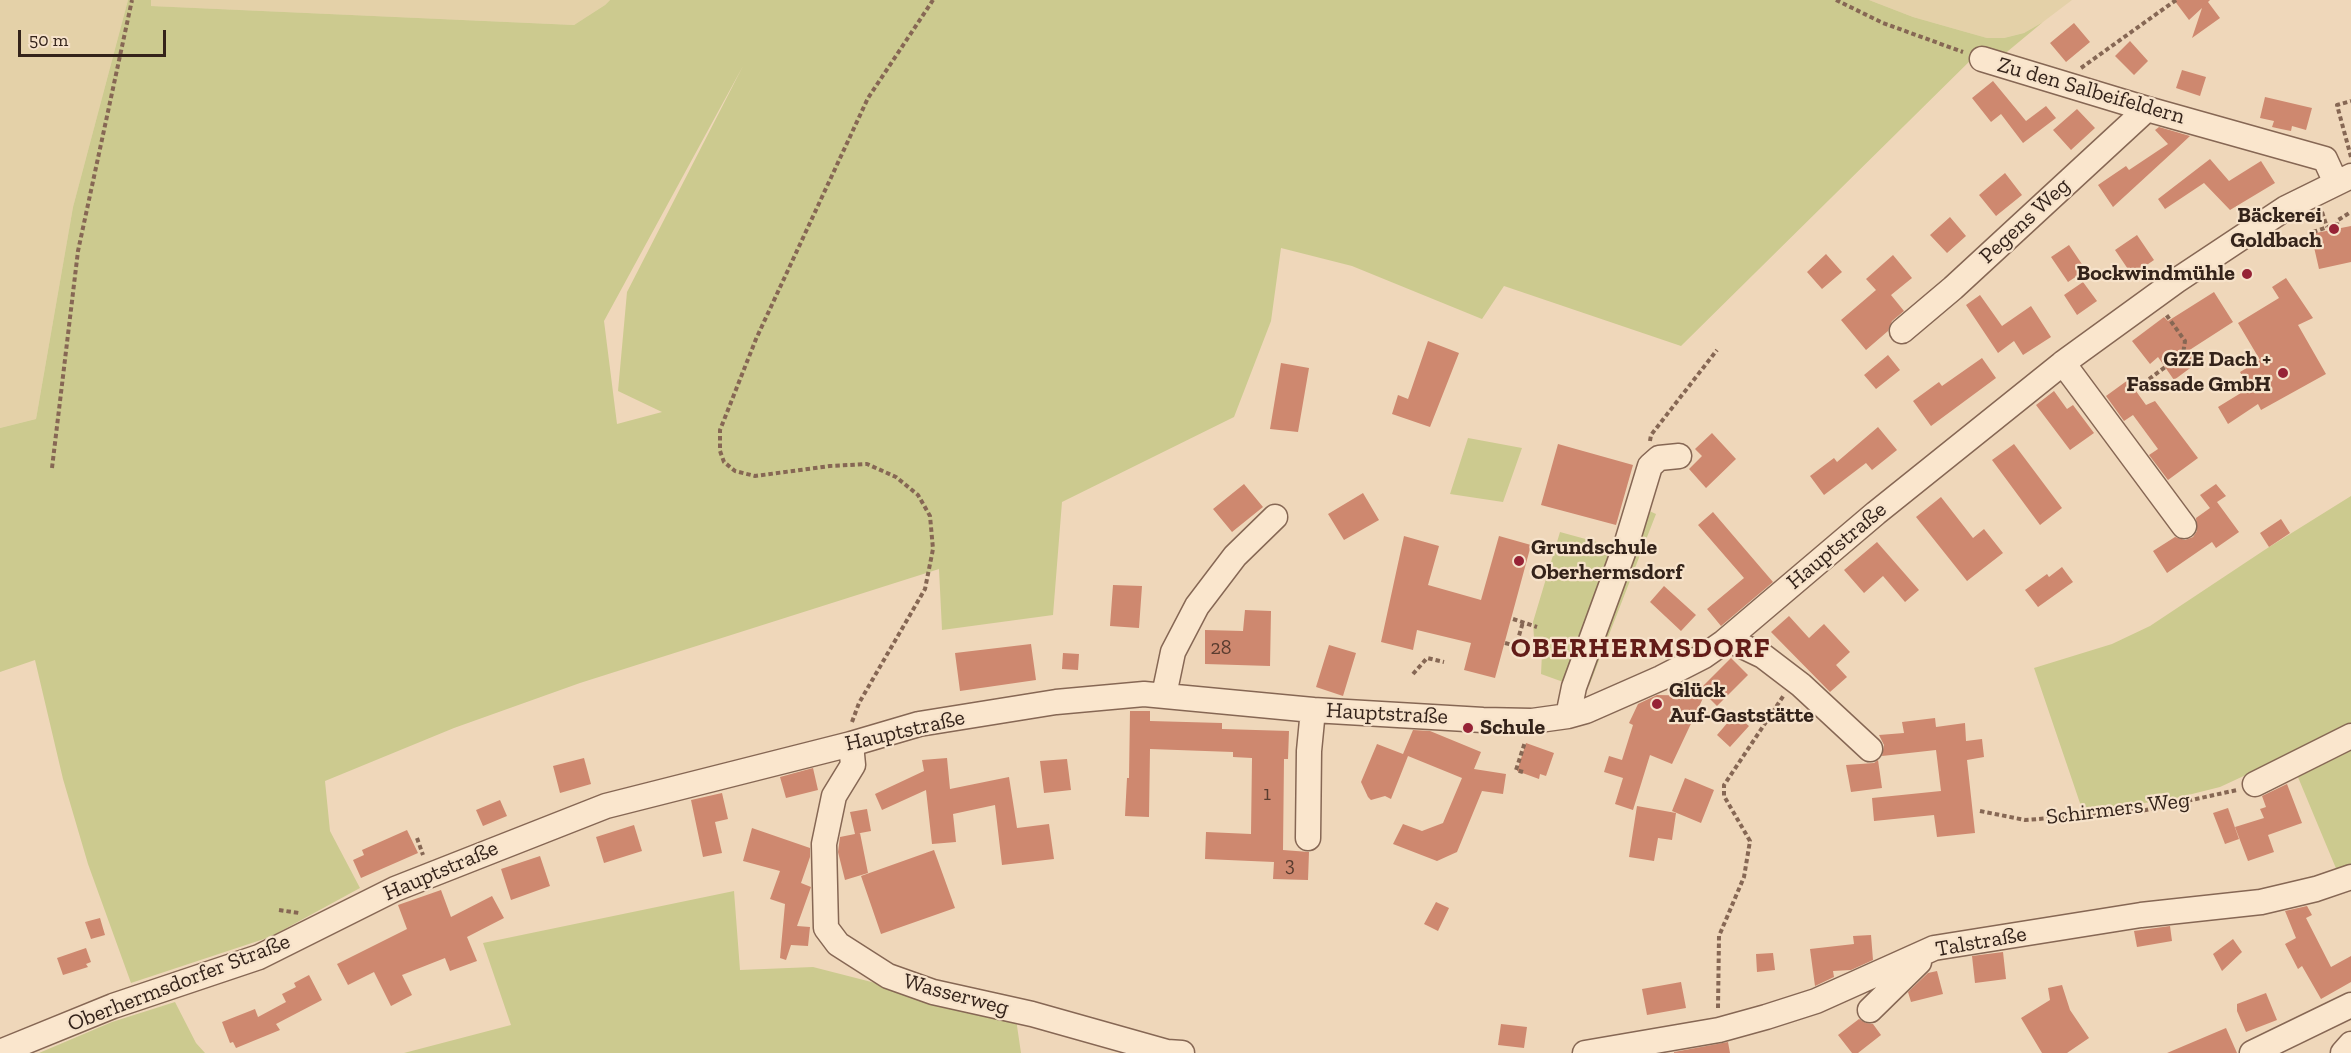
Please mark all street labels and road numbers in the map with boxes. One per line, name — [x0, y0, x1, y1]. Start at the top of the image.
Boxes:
street label: Zu den Salbeifeldern — [1994, 52, 2188, 130]
street label: Pegens Weg — [1974, 172, 2076, 270]
street label: Hauptstraße — [1782, 497, 1892, 595]
street label: Hauptstraße — [1325, 698, 1449, 730]
street label: Hauptstraße — [843, 704, 967, 758]
street label: Schirmers Weg — [2045, 787, 2191, 831]
street label: Hauptstraße — [380, 835, 502, 907]
street label: Talstraße — [1933, 921, 2029, 963]
street label: Oberhermsdorfer Straße — [64, 928, 294, 1038]
street label: Wasserweg — [900, 968, 1012, 1022]

